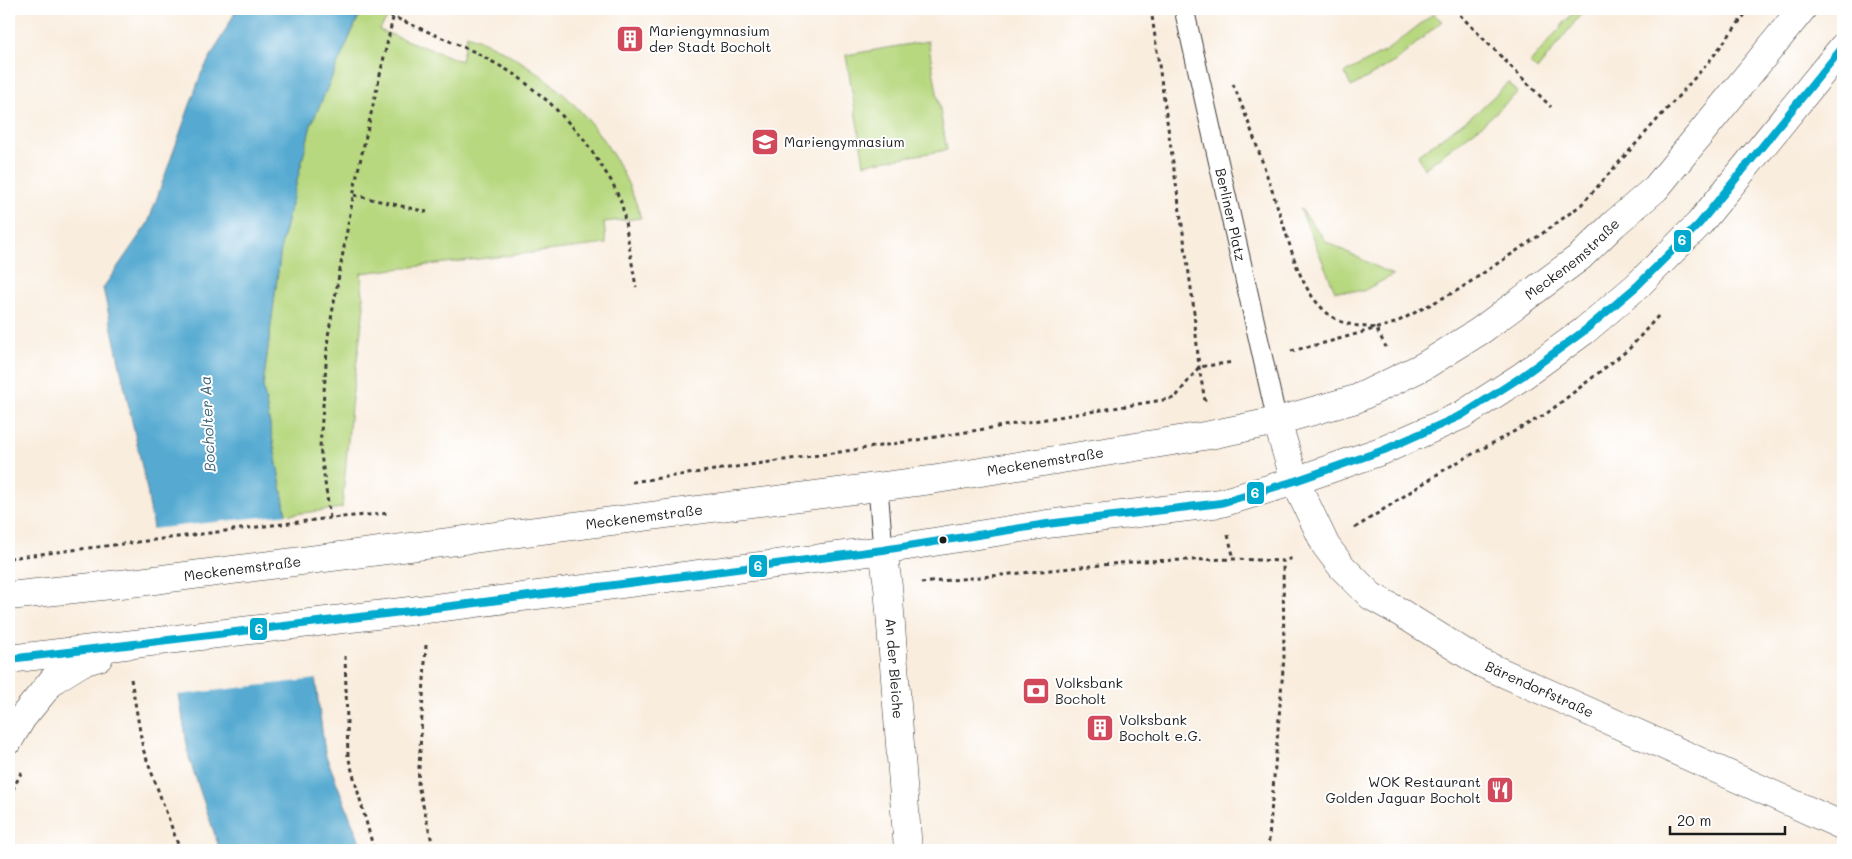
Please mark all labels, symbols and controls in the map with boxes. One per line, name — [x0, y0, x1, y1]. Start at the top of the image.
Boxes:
place label: Mariengymnasium der Stadt Bocholt — [649, 21, 771, 56]
building icon: Mariengymnasium der Stadt Bocholt — [615, 24, 645, 54]
school or university icon: Mariengymnasium — [750, 127, 780, 157]
place label: Mariengymnasium — [784, 132, 905, 151]
street label: Berliner Platz — [1211, 166, 1251, 263]
street label: Meckenemstraße — [1521, 214, 1623, 304]
line badge: 6 — [1673, 229, 1692, 253]
text: 6 — [1678, 230, 1686, 249]
water label: Bocholter Aa — [195, 376, 220, 473]
street label: Meckenemstraße — [985, 442, 1105, 480]
line badge: 6 — [1246, 481, 1265, 505]
text: 6 — [1251, 483, 1259, 502]
street label: Meckenemstraße — [584, 499, 704, 533]
unlabelled marker — [938, 535, 948, 545]
street label: Meckenemstraße — [183, 551, 302, 585]
line badge: 6 — [748, 554, 768, 578]
text: 6 — [754, 556, 762, 575]
line badge: 6 — [249, 617, 268, 641]
street label: An der Bleiche — [881, 617, 908, 719]
text: 6 — [255, 619, 263, 638]
street label: Bärendorfstraße — [1482, 656, 1597, 722]
place label: Volksbank Bocholt — [1055, 673, 1123, 708]
bank icon: Volksbank Bocholt — [1021, 676, 1051, 706]
place label: Volksbank Bocholt e.G. — [1119, 710, 1202, 745]
building icon: Volksbank Bocholt e.G. — [1085, 713, 1115, 743]
place label: WOK Restaurant Golden Jaguar Bocholt — [1326, 772, 1481, 807]
restaurant icon: WOK Restaurant Golden Jaguar Bocholt — [1485, 775, 1515, 805]
scale bar — [1670, 804, 1784, 836]
text: 20 m — [1677, 810, 1711, 830]

